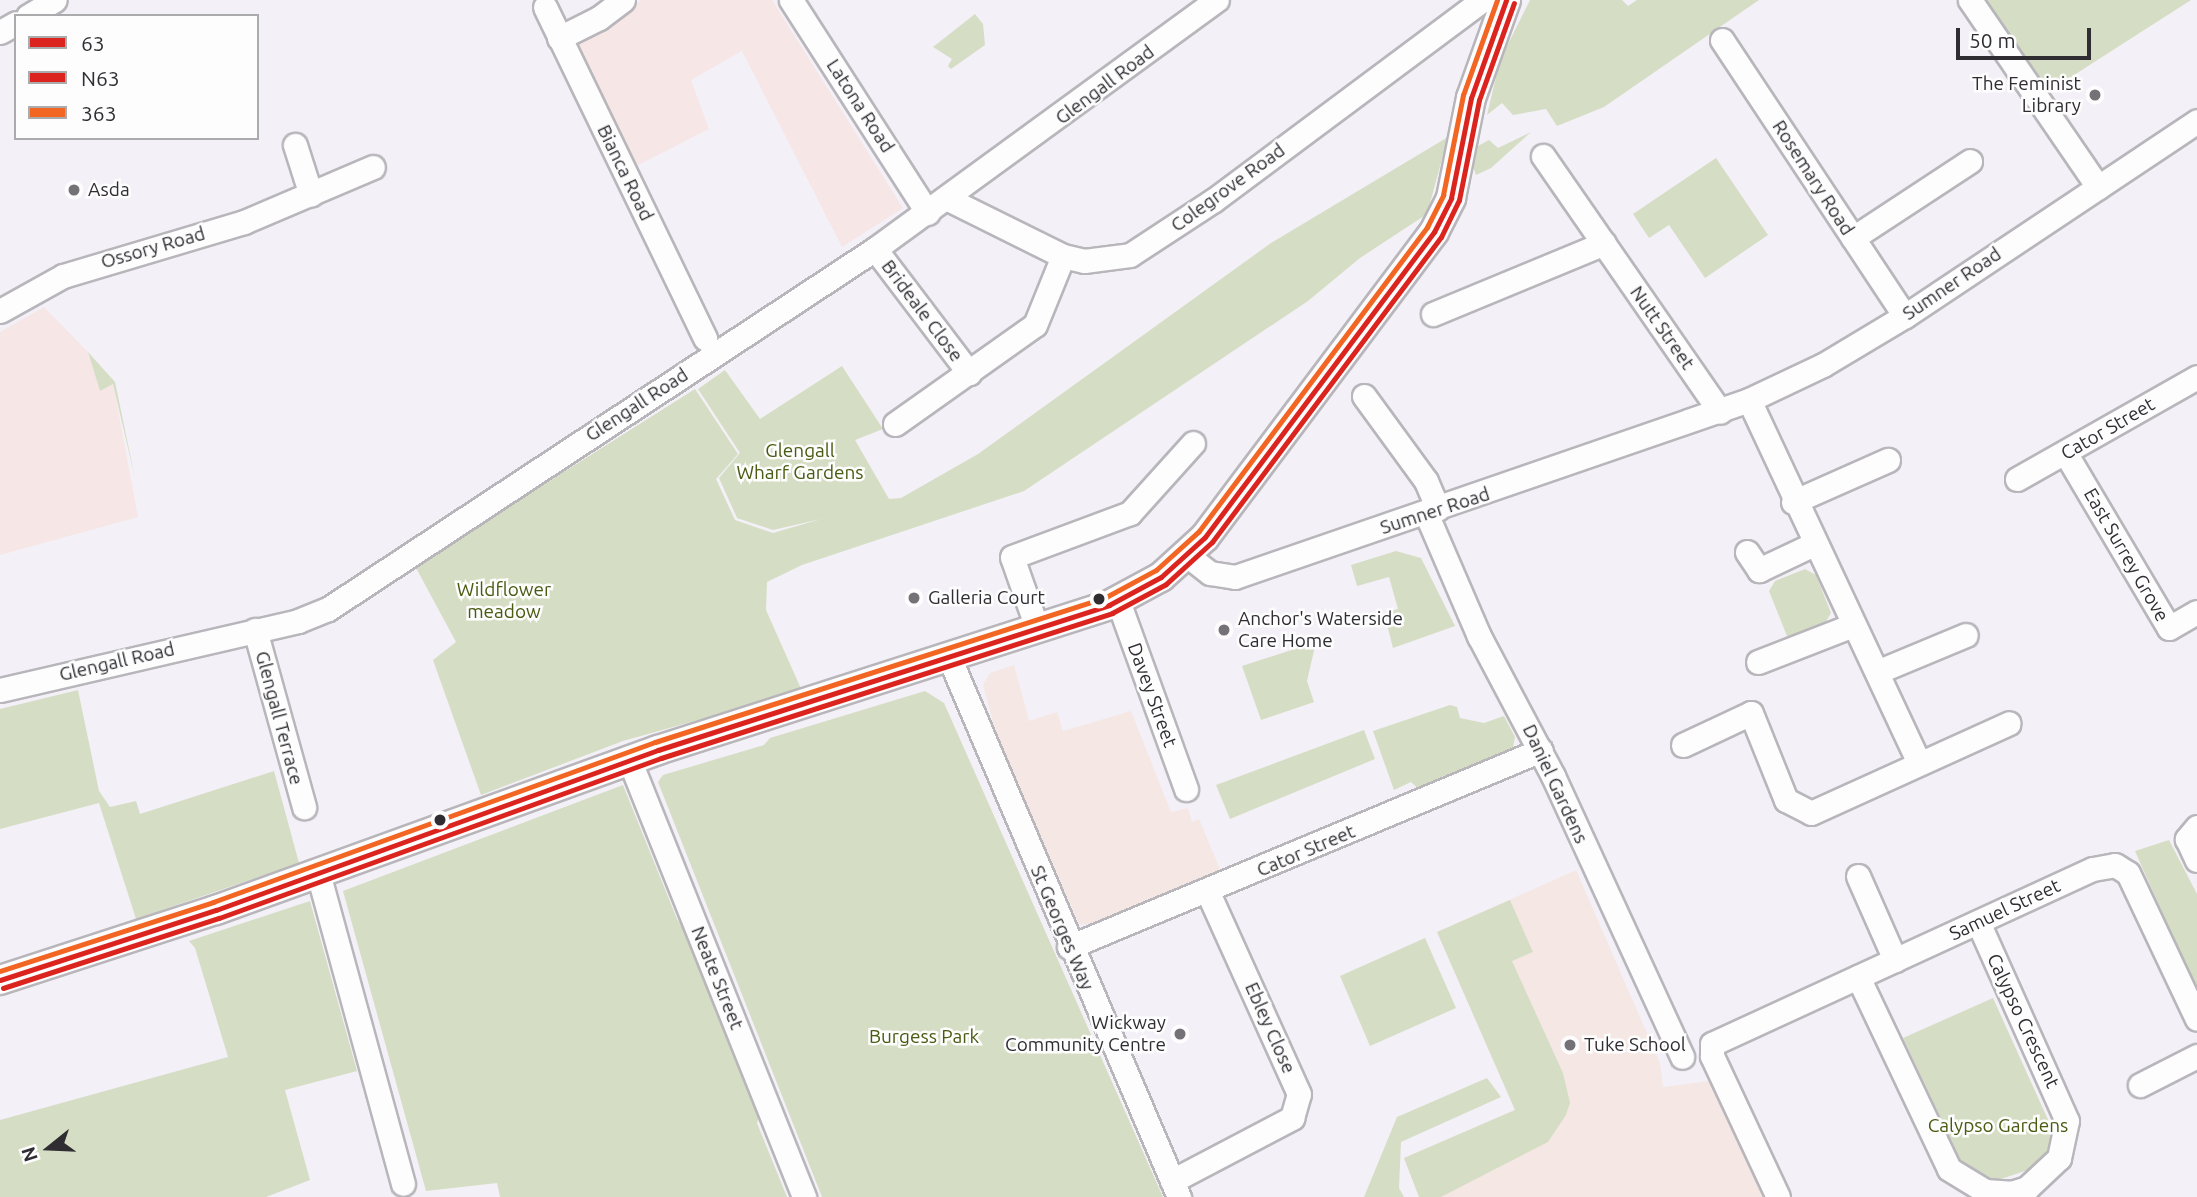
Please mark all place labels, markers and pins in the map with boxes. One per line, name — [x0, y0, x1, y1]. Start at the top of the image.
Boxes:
place label: The Feminist Library — [1972, 73, 2081, 117]
marker: The Feminist Library — [2087, 87, 2103, 103]
place label: Asda — [88, 179, 130, 201]
marker: Asda — [66, 182, 82, 198]
place label: Galleria Court — [928, 587, 1045, 609]
marker: Galleria Court — [906, 590, 922, 606]
unlabelled marker — [1092, 592, 1106, 606]
place label: Anchor's Waterside Care Home — [1238, 608, 1403, 652]
marker: Anchor's Waterside Care Home — [1216, 622, 1232, 638]
unlabelled marker — [433, 813, 447, 827]
place label: Wickway Community Centre — [1005, 1012, 1166, 1056]
marker: Wickway Community Centre — [1172, 1026, 1188, 1042]
place label: Tuke School — [1584, 1034, 1686, 1056]
marker: Tuke School — [1562, 1037, 1578, 1053]

